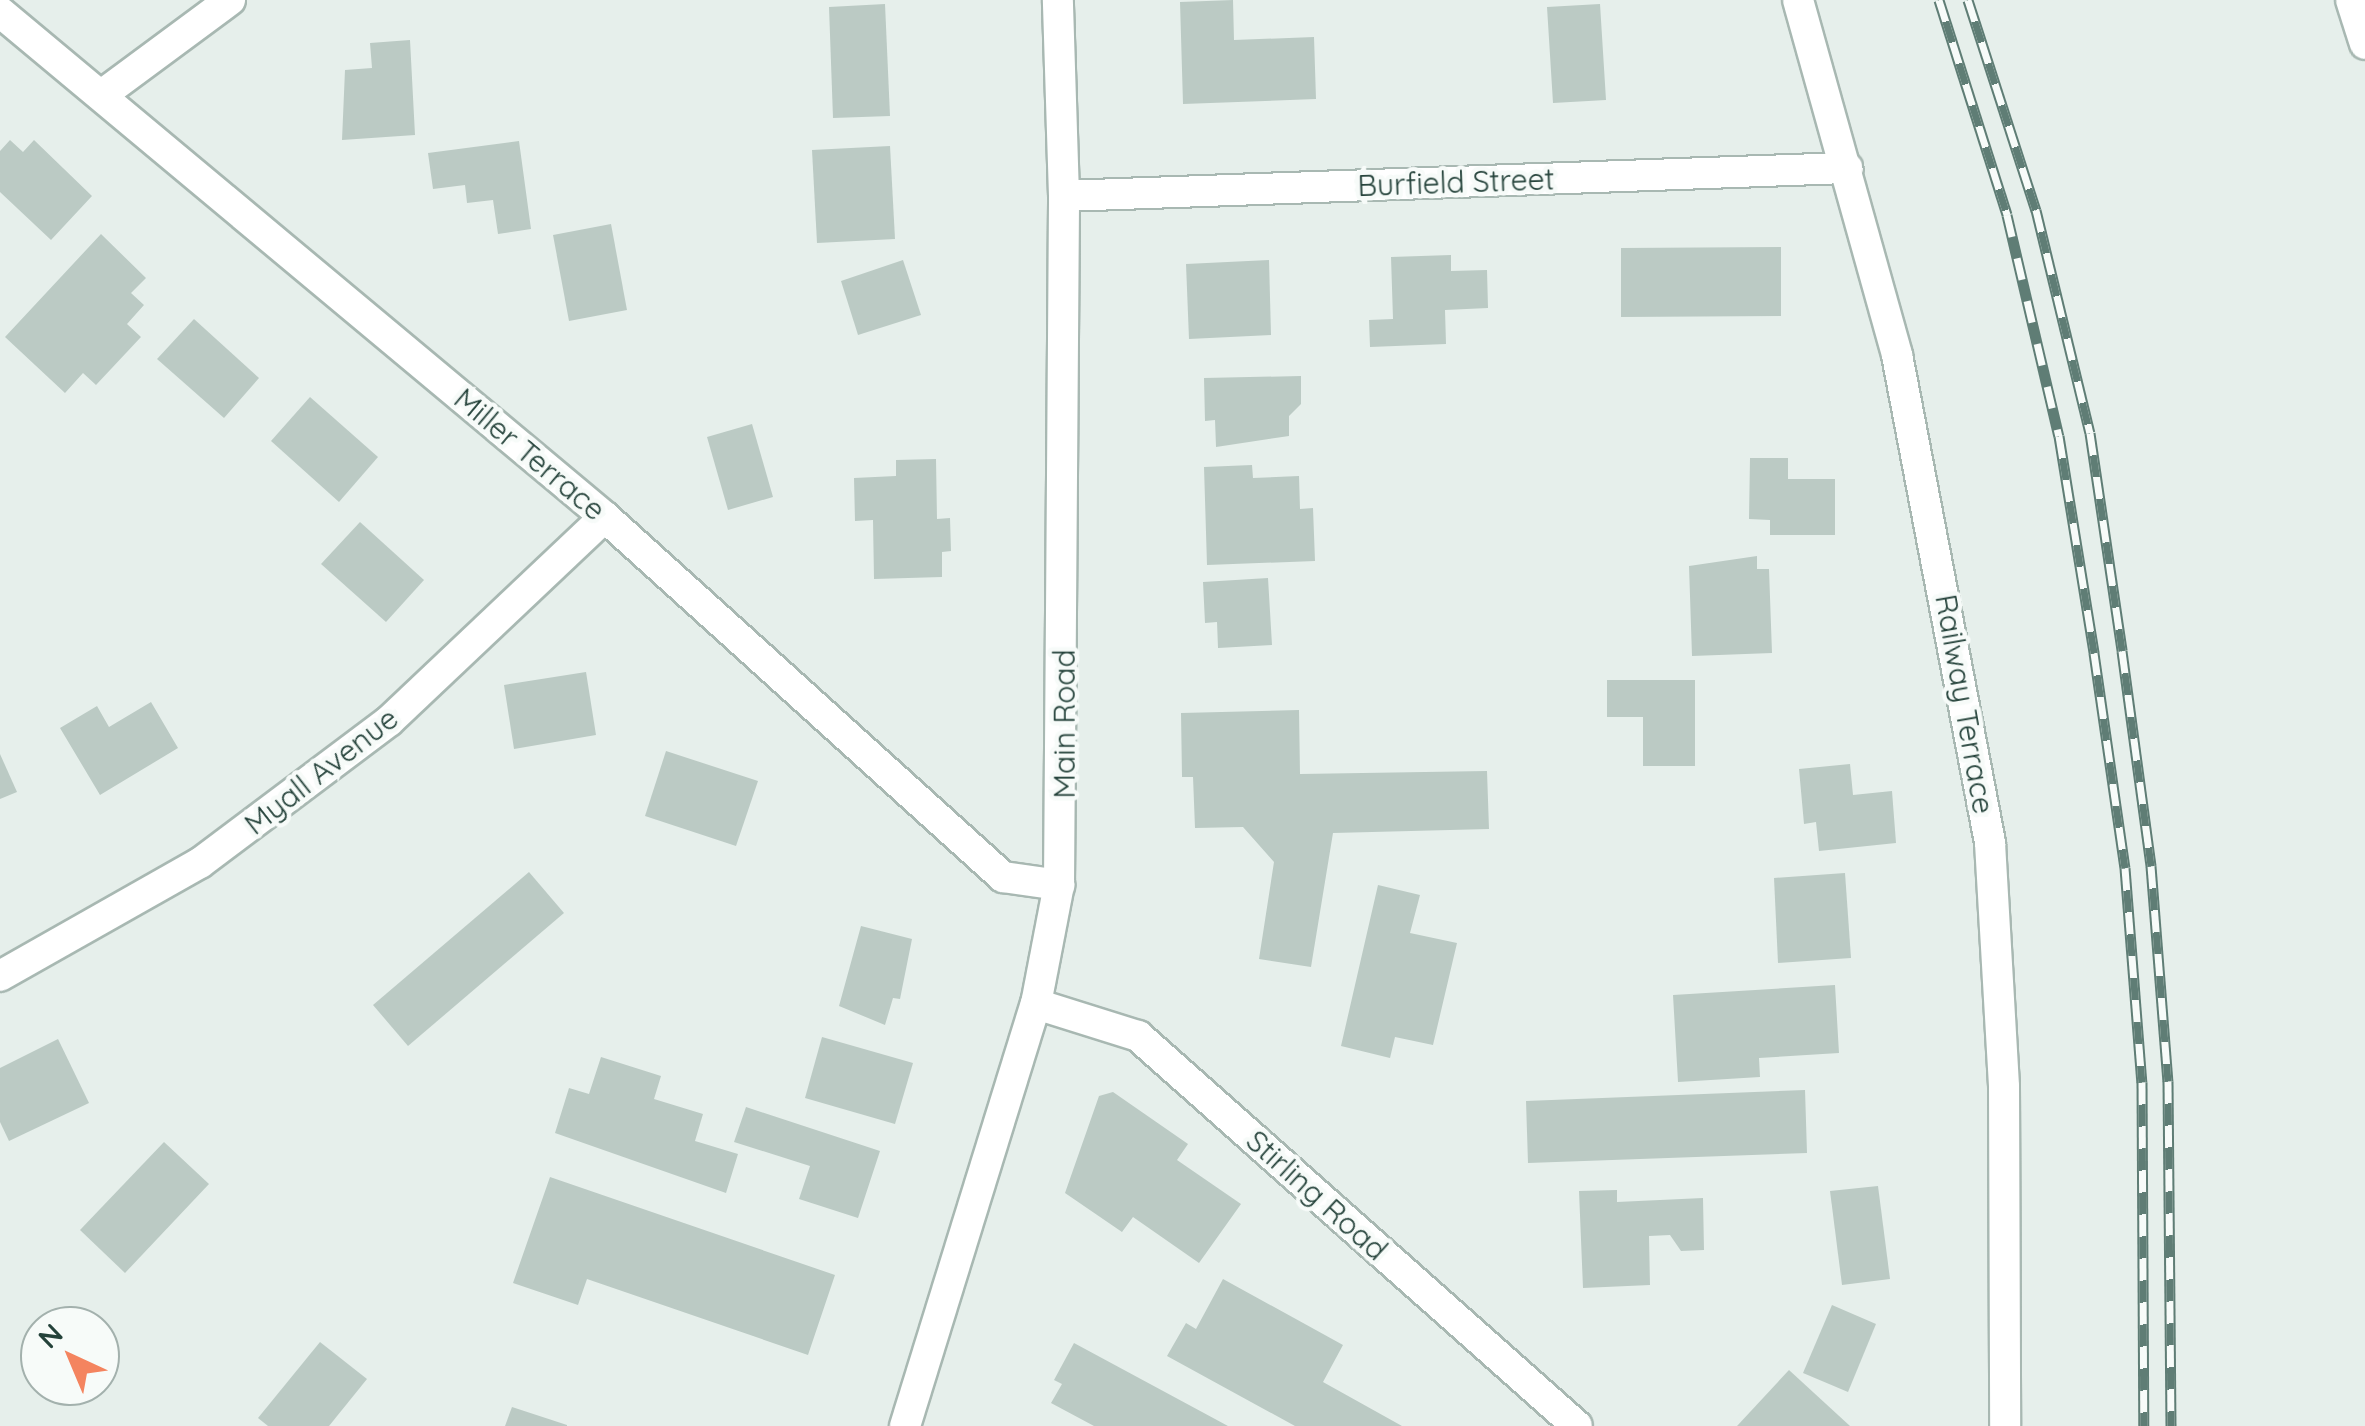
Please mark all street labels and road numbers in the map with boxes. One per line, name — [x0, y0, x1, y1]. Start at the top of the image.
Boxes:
street label: Burfield Street — [1357, 161, 1555, 203]
street label: Miller Terrace — [447, 380, 613, 528]
street label: Railway Terrace — [1928, 591, 2002, 817]
street label: Main Road — [1046, 649, 1082, 799]
street label: Myall Avenue — [237, 700, 405, 842]
street label: Stirling Road — [1239, 1122, 1395, 1268]

